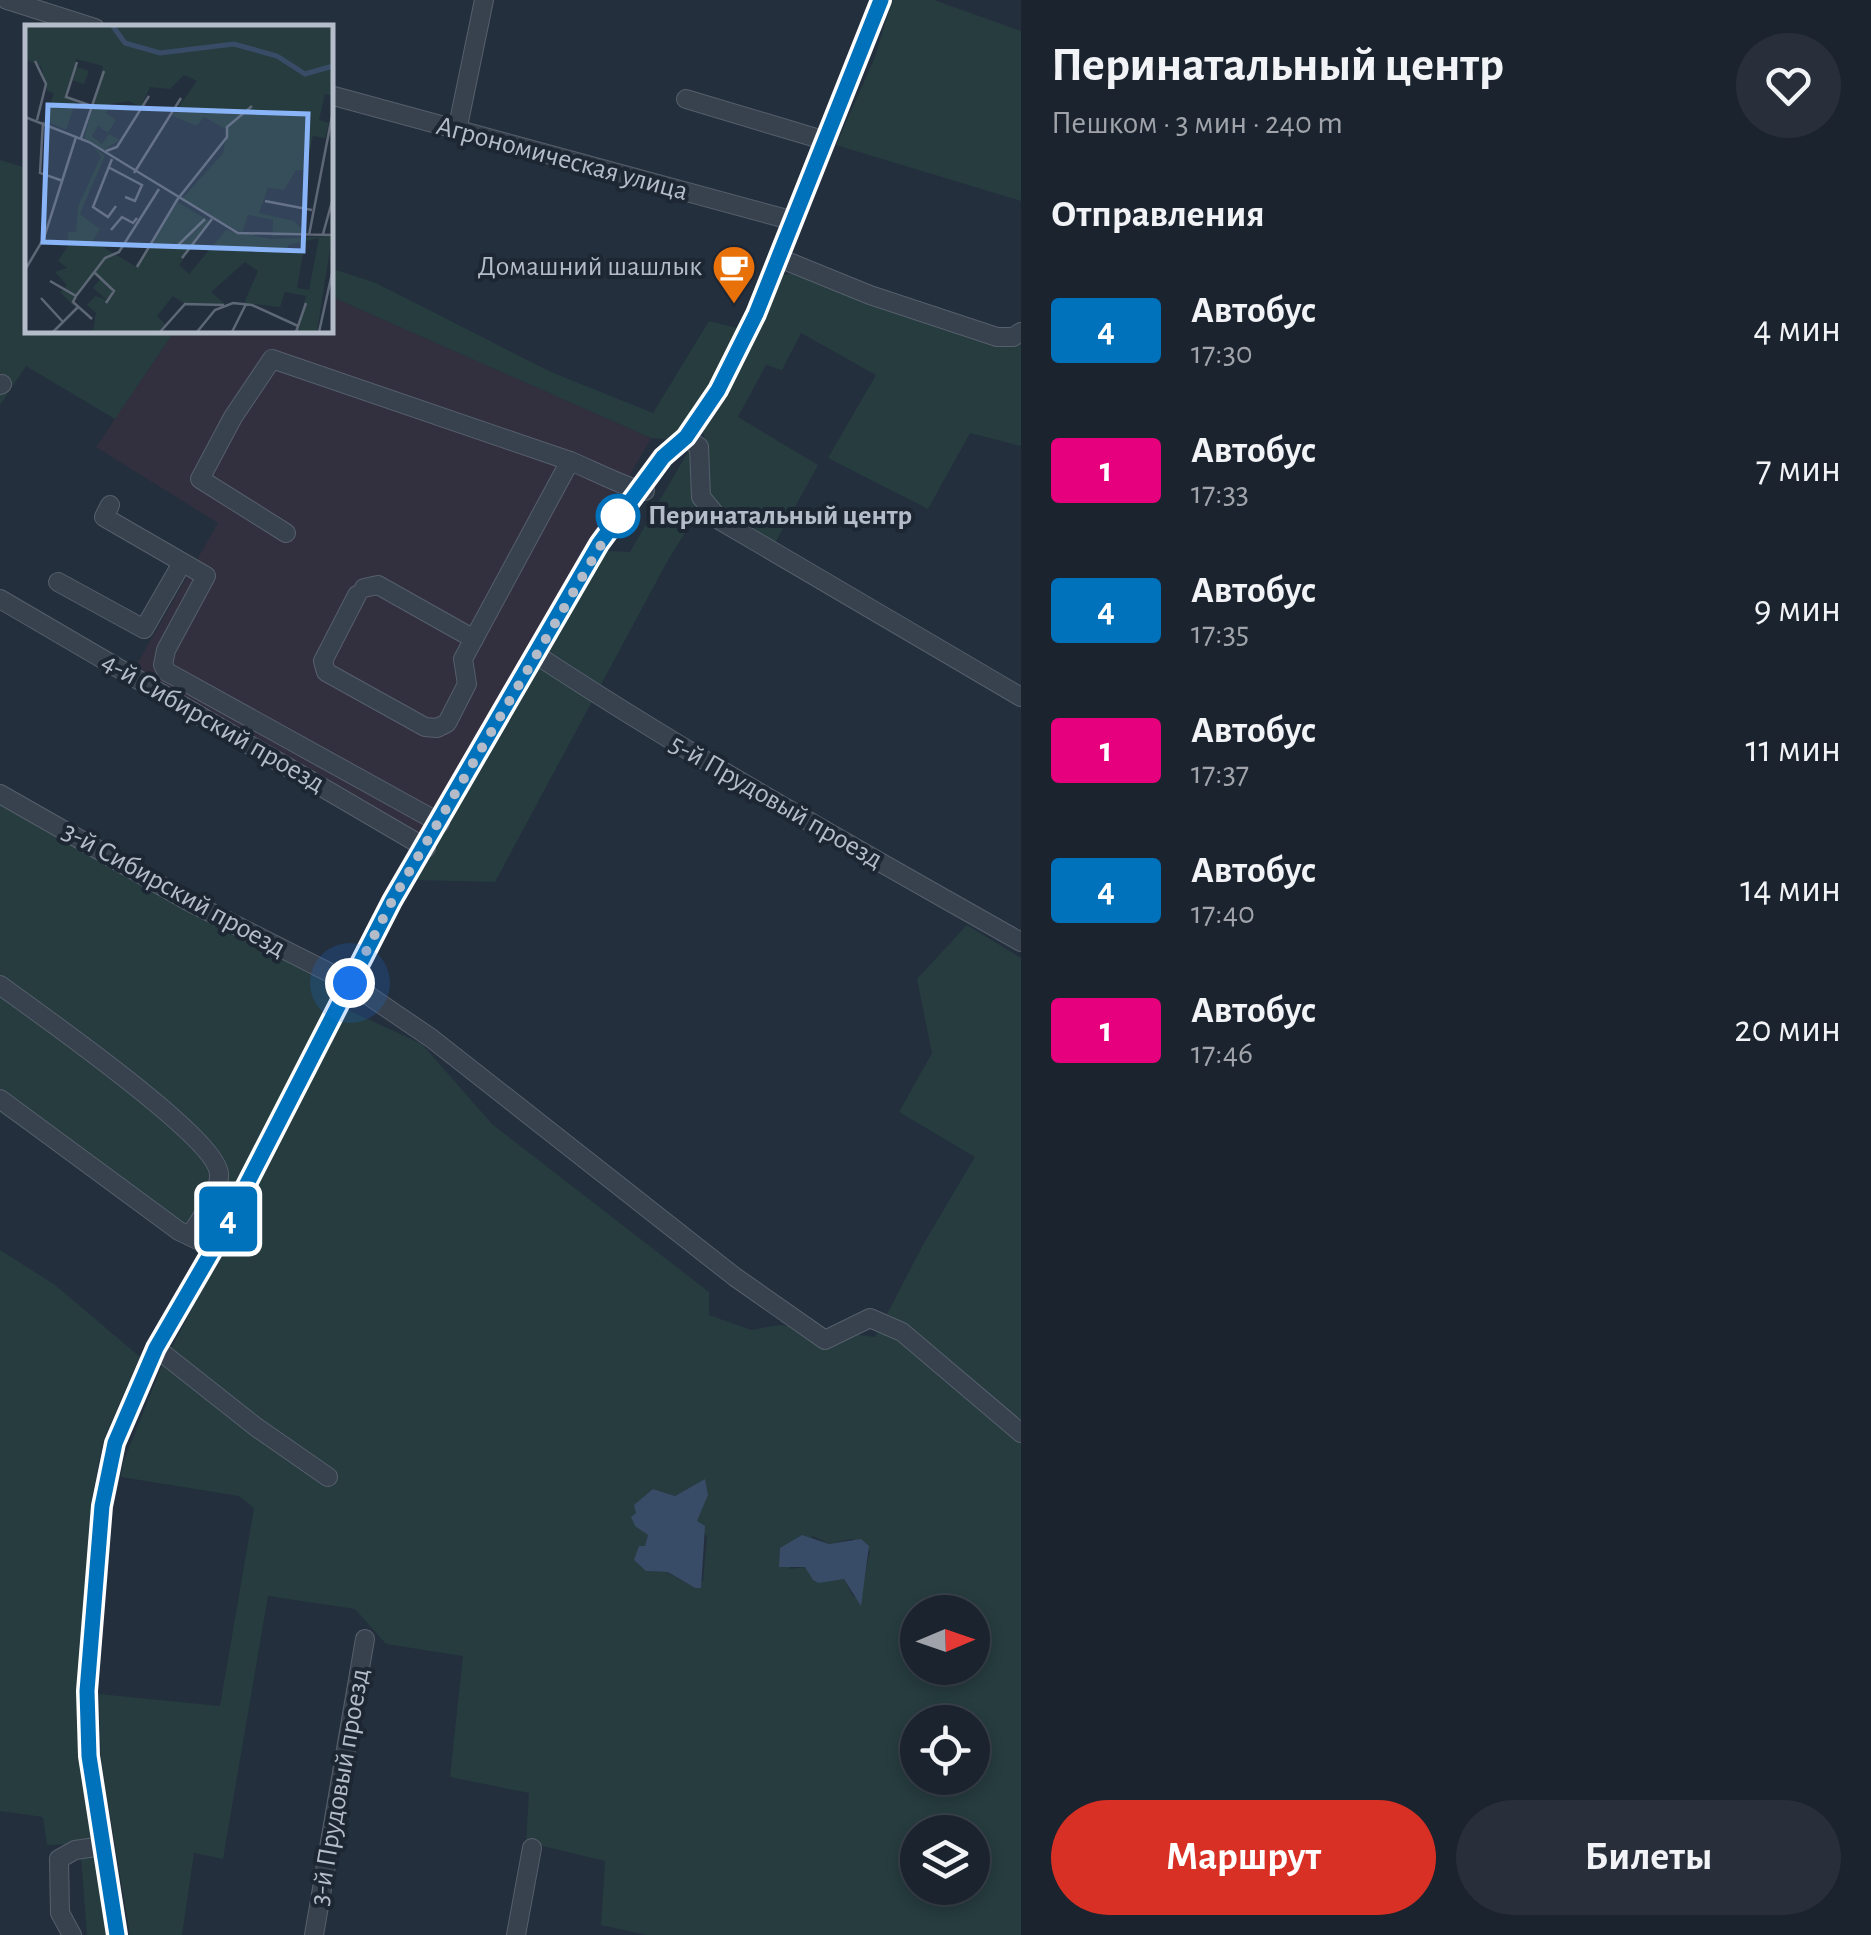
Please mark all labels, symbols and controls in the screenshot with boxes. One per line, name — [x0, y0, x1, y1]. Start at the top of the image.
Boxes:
inset map — [25, 25, 332, 332]
button: heart — [1736, 33, 1841, 138]
text: Перинатальный центр — [1051, 42, 1504, 90]
text: Пешком · 3 мин · 240 m — [1051, 107, 1343, 139]
street label: Агрономическая улица — [433, 112, 691, 206]
text: Отправления — [1051, 196, 1265, 234]
cafe icon: Домашний шашлык — [711, 244, 757, 305]
place label: Домашний шашлык — [478, 253, 702, 281]
text: Автобус — [1191, 292, 1316, 330]
text: 4 мин — [1753, 311, 1841, 349]
text: 4 — [1097, 313, 1115, 348]
text: 17:30 — [1191, 337, 1253, 369]
text: Автобус — [1191, 432, 1316, 470]
text: 7 мин — [1756, 451, 1841, 489]
text: 1 — [1100, 453, 1112, 488]
text: 17:33 — [1191, 477, 1249, 509]
marker: Перинатальный центр — [597, 495, 639, 537]
place label: Перинатальный центр — [648, 502, 912, 530]
text: Автобус — [1191, 572, 1316, 610]
text: 9 мин — [1754, 591, 1841, 629]
text: 4 — [1097, 593, 1115, 628]
text: 17:35 — [1191, 617, 1249, 649]
street label: 4-й Сибирский проезд — [97, 648, 329, 798]
text: Автобус — [1191, 712, 1316, 750]
street label: 5-й Прудовый проезд — [665, 730, 887, 874]
text: 11 мин — [1745, 731, 1841, 769]
text: 1 — [1100, 733, 1112, 768]
text: 17:37 — [1191, 757, 1249, 789]
street label: 3-й Сибирский проезд — [58, 817, 290, 963]
text: Автобус — [1191, 852, 1316, 890]
text: 14 мин — [1740, 871, 1841, 909]
text: 4 — [1097, 873, 1115, 908]
text: 17:40 — [1191, 897, 1255, 929]
your location — [325, 958, 375, 1008]
text: Автобус — [1191, 992, 1316, 1030]
text: 20 мин — [1734, 1011, 1841, 1049]
text: 1 — [1100, 1013, 1112, 1048]
text: 17:46 — [1191, 1037, 1253, 1069]
line badge: 4 — [196, 1186, 260, 1252]
text: 4 — [219, 1202, 237, 1237]
north arrow — [900, 1595, 990, 1685]
map controls — [900, 1595, 990, 1905]
street label: 3-й Прудовый проезд — [305, 1666, 375, 1908]
button: locate — [900, 1705, 990, 1795]
button: Маршрут — [1051, 1800, 1436, 1915]
button: Билеты — [1456, 1800, 1841, 1915]
button: layers — [900, 1815, 990, 1905]

